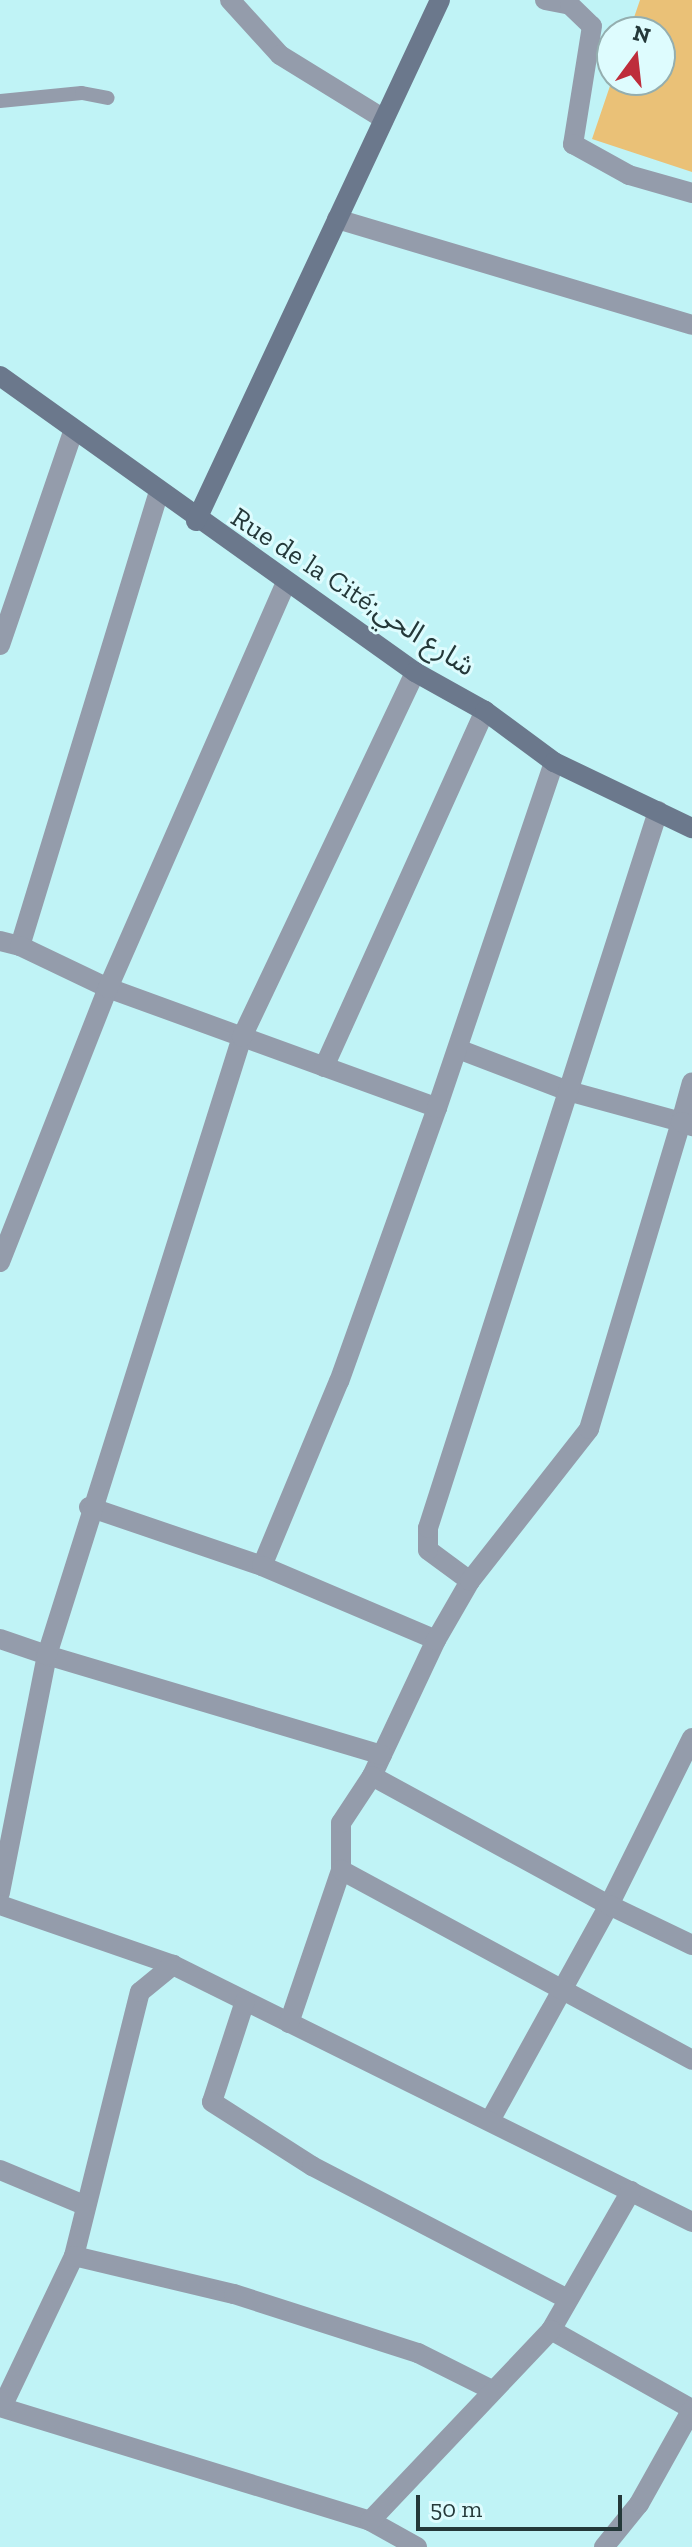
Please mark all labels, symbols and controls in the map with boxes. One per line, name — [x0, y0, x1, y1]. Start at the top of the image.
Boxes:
north arrow — [596, 16, 676, 96]
text: N — [630, 19, 653, 49]
street label: Rue de la Cité;شارع الحي — [225, 501, 481, 683]
scale bar — [420, 2479, 626, 2529]
text: 50 m — [430, 2494, 482, 2523]

